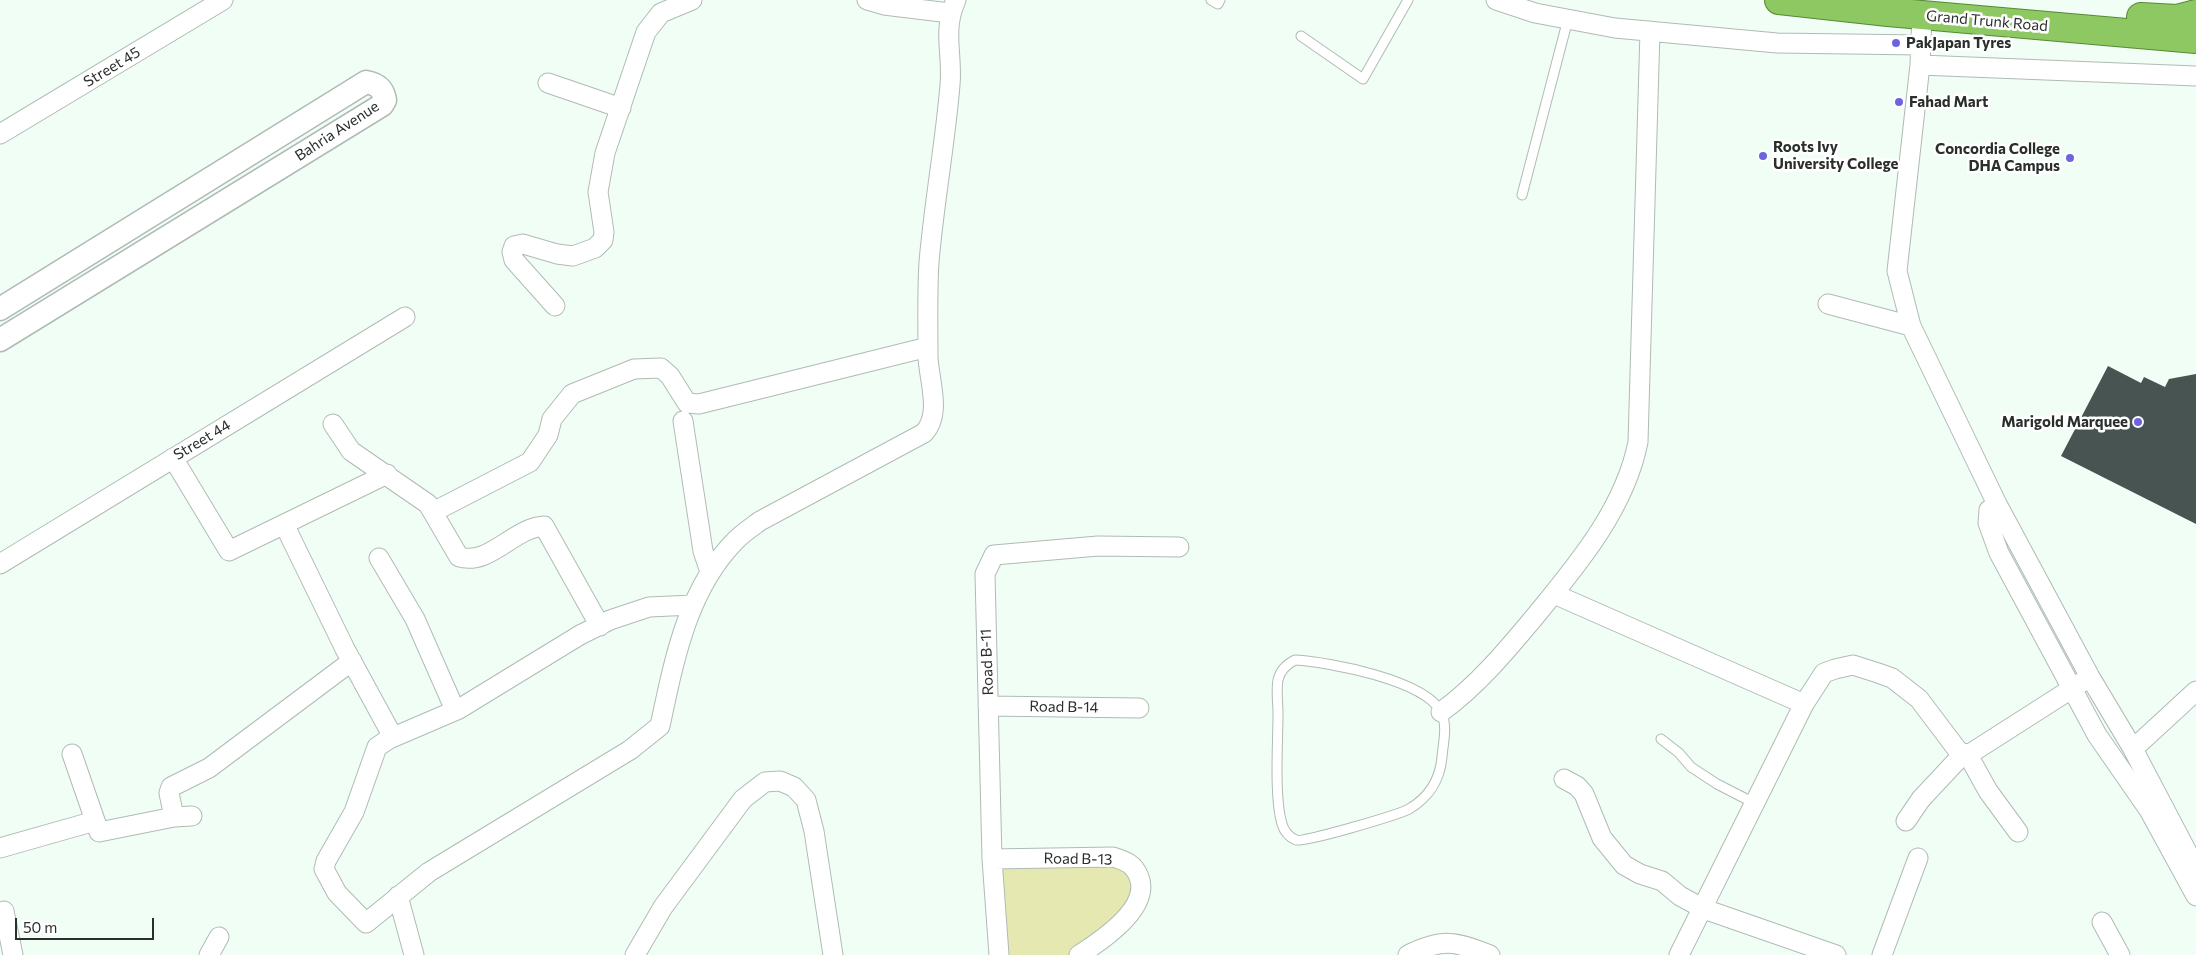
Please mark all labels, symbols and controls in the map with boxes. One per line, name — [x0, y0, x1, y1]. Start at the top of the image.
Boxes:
street label: Grand Trunk Road — [1925, 7, 2049, 35]
place label: PakJapan Tyres — [1906, 34, 2011, 52]
marker: PakJapan Tyres — [1890, 37, 1902, 49]
street label: Street 45 — [80, 43, 144, 91]
place label: Fahad Mart — [1909, 93, 1988, 111]
marker: Fahad Mart — [1893, 96, 1905, 108]
street label: Bahria Avenue — [292, 97, 382, 165]
place label: Roots Ivy University College — [1773, 138, 1898, 173]
place label: Concordia College DHA Campus — [1935, 140, 2060, 175]
marker: Roots Ivy University College — [1757, 150, 1769, 162]
marker: Concordia College DHA Campus — [2064, 152, 2076, 164]
place label: Marigold Marquee — [2001, 413, 2128, 431]
street label: Street 44 — [170, 416, 234, 464]
marker: Marigold Marquee — [2132, 416, 2144, 428]
street label: Road B-11 — [977, 628, 997, 696]
street label: Road B-14 — [1029, 697, 1099, 717]
street label: Road B-13 — [1043, 849, 1113, 869]
scale bar — [18, 908, 156, 940]
text: 50 m — [23, 918, 57, 936]

